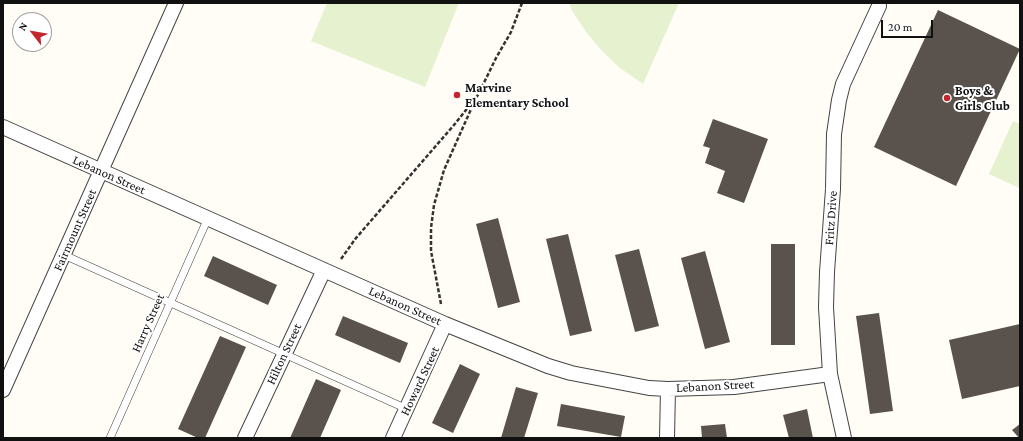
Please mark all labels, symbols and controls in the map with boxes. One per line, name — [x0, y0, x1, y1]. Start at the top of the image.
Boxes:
north arrow — [12, 12, 52, 52]
scale bar — [883, 12, 935, 38]
text: N — [15, 20, 30, 33]
text: 20 m — [888, 20, 912, 34]
place label: Marvine Elementary School — [465, 80, 569, 111]
place label: Boys & Girls Club — [955, 83, 1010, 114]
marker: Marvine Elementary School — [452, 90, 462, 100]
marker: Boys & Girls Club — [942, 93, 952, 103]
street label: Lebanon Street — [70, 152, 148, 198]
street label: Fairmount Street — [50, 187, 100, 273]
street label: Fritz Drive — [821, 190, 841, 246]
street label: Lebanon Street — [366, 283, 444, 329]
street label: Harry Street — [128, 291, 168, 355]
street label: Hilton Street — [263, 321, 305, 387]
street label: Howard Street — [397, 344, 443, 418]
street label: Lebanon Street — [676, 376, 754, 396]

